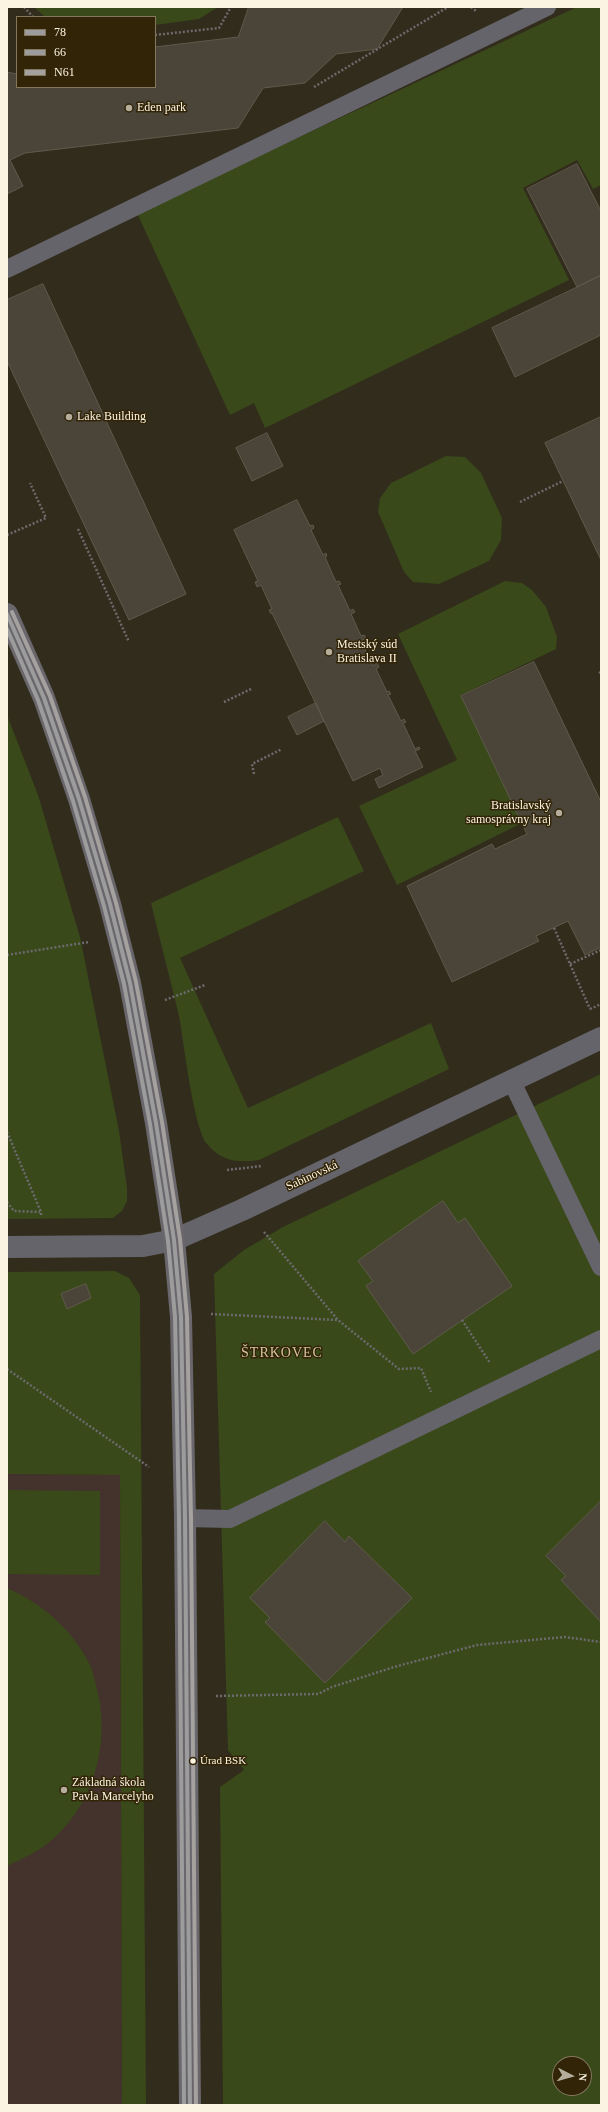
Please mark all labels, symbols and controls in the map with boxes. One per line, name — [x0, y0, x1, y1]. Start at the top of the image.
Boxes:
legend — [16, 16, 156, 88]
text: 78 — [54, 25, 66, 39]
text: 66 — [54, 45, 66, 59]
text: N61 — [54, 65, 75, 79]
place label: Eden park — [137, 101, 186, 115]
marker: Eden park — [124, 103, 134, 113]
place label: Lake Building — [77, 410, 146, 424]
marker: Lake Building — [64, 412, 74, 422]
place label: Mestský súd Bratislava II — [337, 638, 397, 666]
marker: Mestský súd Bratislava II — [324, 647, 334, 657]
place label: Bratislavský samosprávny kraj — [466, 799, 551, 827]
marker: Bratislavský samosprávny kraj — [554, 808, 564, 818]
street label: Sabinovská — [284, 1158, 340, 1194]
district label: ŠTRKOVEC — [241, 1345, 323, 1361]
place label: Úrad BSK — [200, 1754, 246, 1768]
marker: Úrad BSK — [188, 1756, 198, 1766]
place label: Základná škola Pavla Marcelyho — [72, 1776, 154, 1804]
marker: Základná škola Pavla Marcelyho — [59, 1785, 69, 1795]
north arrow — [552, 2056, 592, 2096]
text: N — [577, 2073, 589, 2082]

